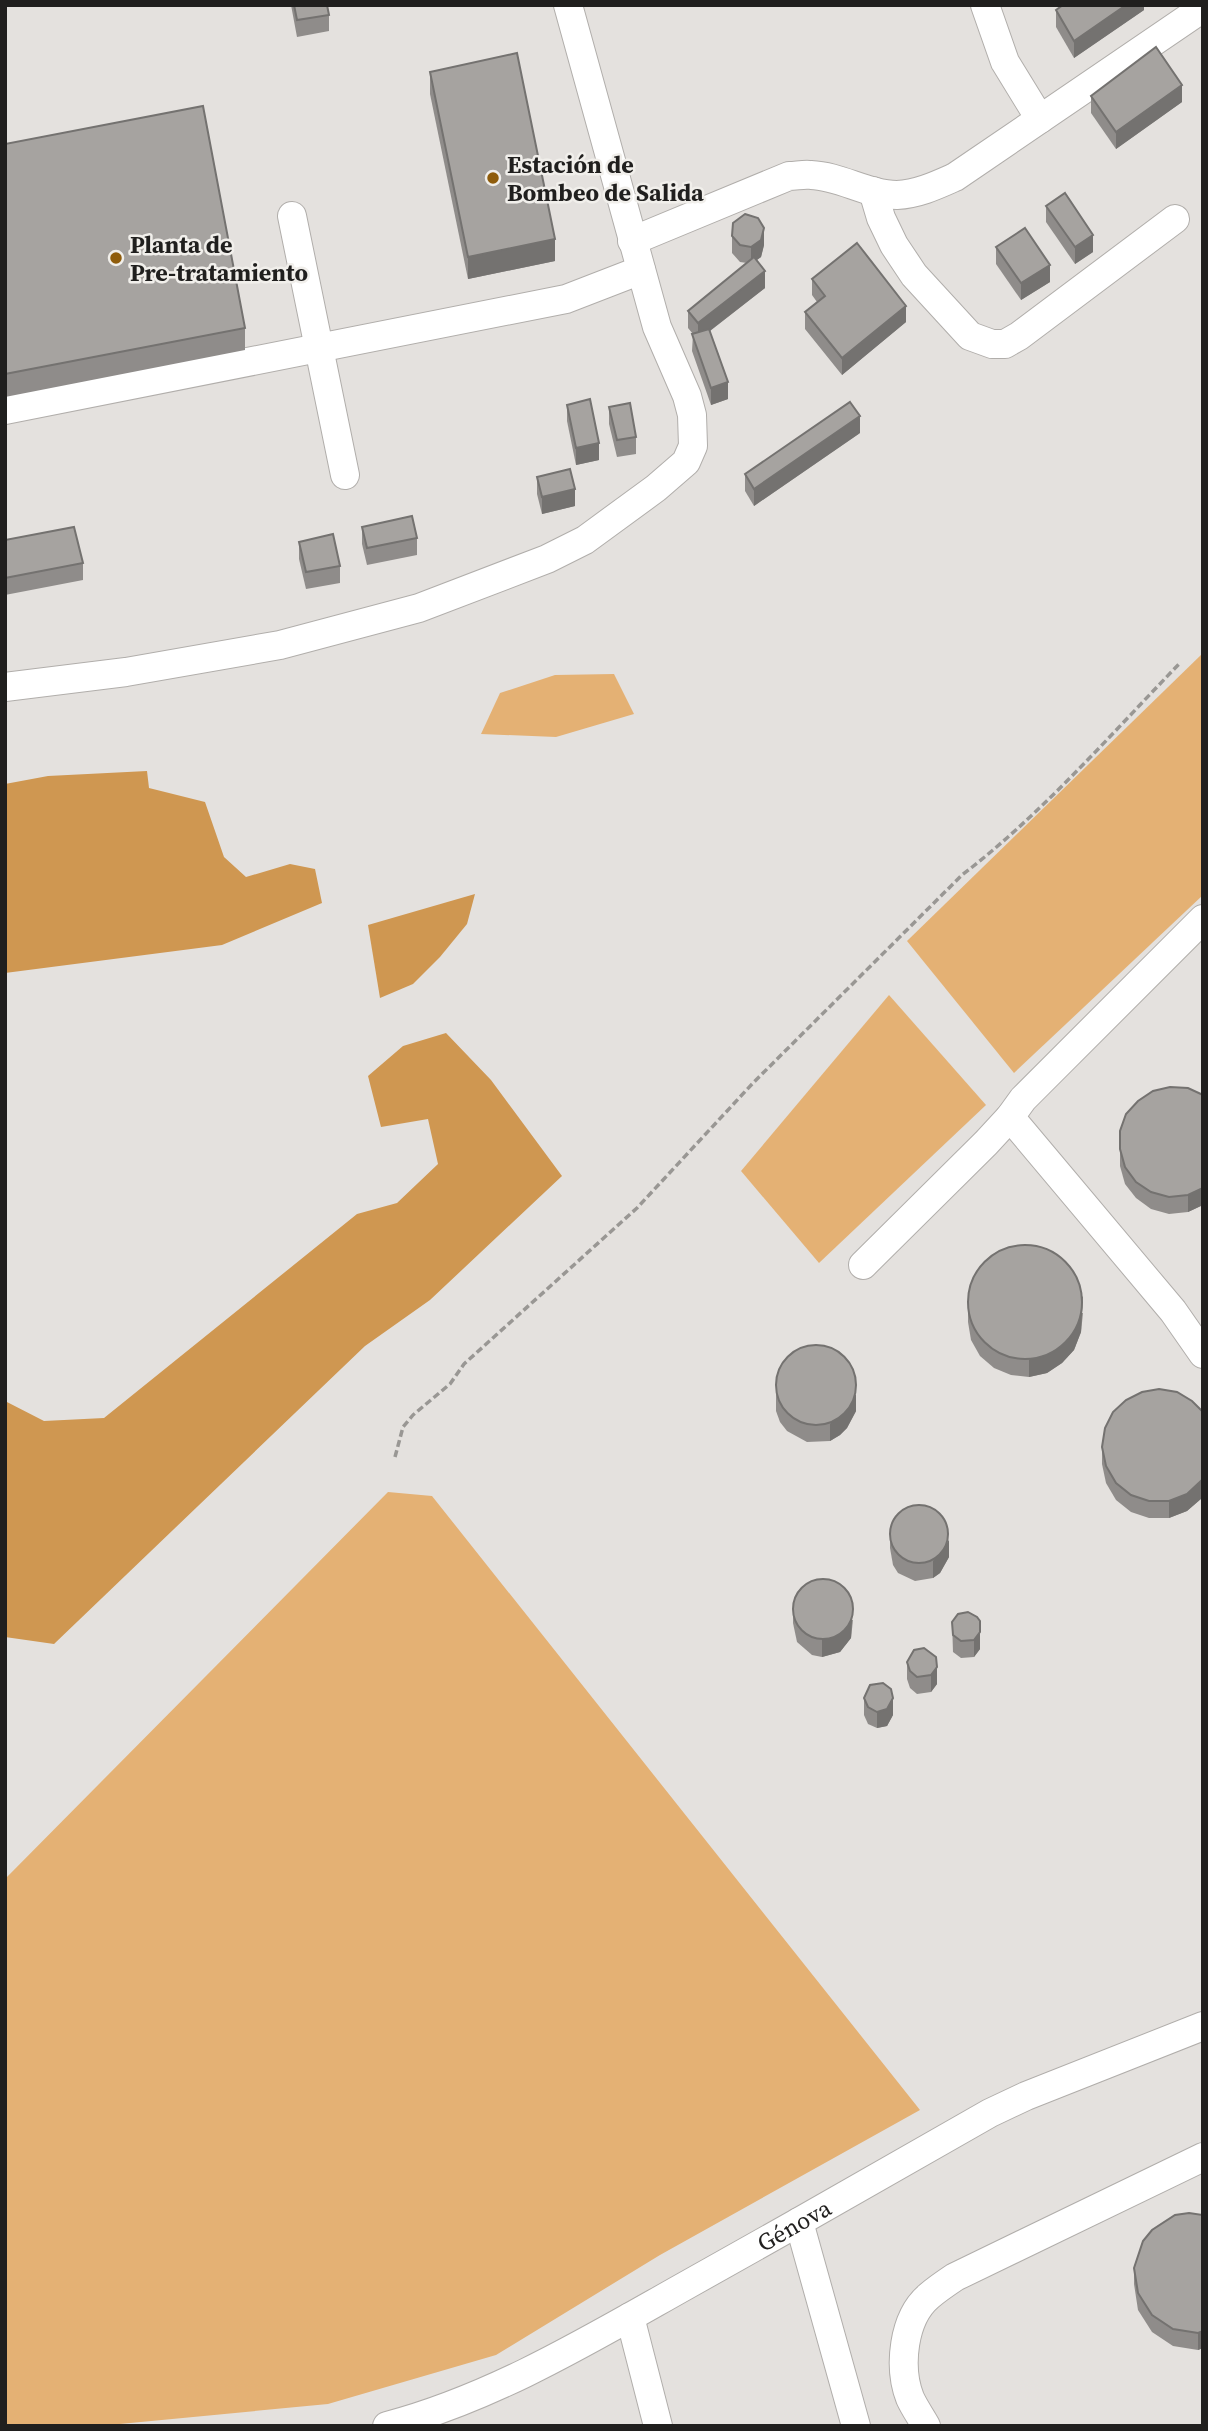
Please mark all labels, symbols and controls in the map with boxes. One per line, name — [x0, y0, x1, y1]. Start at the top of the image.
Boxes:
place label: Estación de Bombeo de Salida — [507, 148, 704, 209]
marker: Estación de Bombeo de Salida — [485, 170, 501, 186]
place label: Planta de Pre-tratamiento — [130, 228, 308, 289]
marker: Planta de Pre-tratamiento — [108, 250, 124, 266]
street label: Génova — [751, 2190, 838, 2259]

